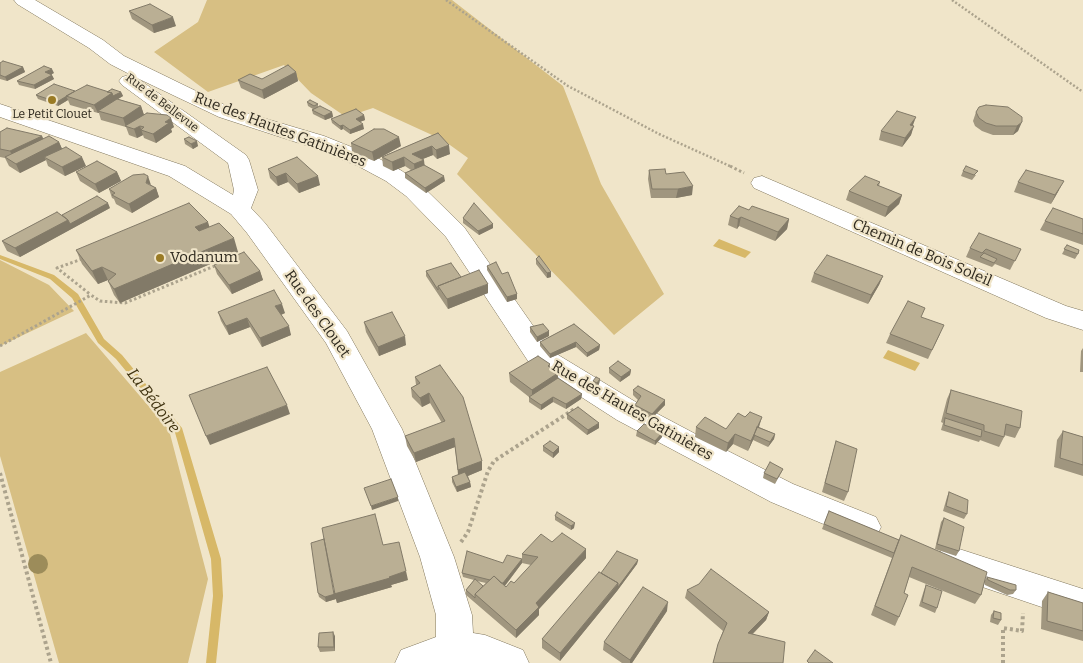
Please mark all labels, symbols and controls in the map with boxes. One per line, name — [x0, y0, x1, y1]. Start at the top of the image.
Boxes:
street label: Rue de Bellevue — [123, 71, 201, 135]
street label: Rue des Hautes Gatinières — [191, 89, 369, 171]
marker: Le Petit Clouet — [46, 94, 58, 106]
place label: Le Petit Clouet — [12, 108, 92, 122]
street label: Chemin de Bois Soleil — [850, 215, 994, 291]
place label: Vodanum — [170, 249, 238, 267]
marker: Vodanum — [154, 252, 166, 264]
street label: Rue des Clouet — [280, 267, 354, 361]
street label: Rue des Hautes Gatinières — [548, 357, 716, 465]
water label: La Bédoire — [123, 365, 183, 437]

